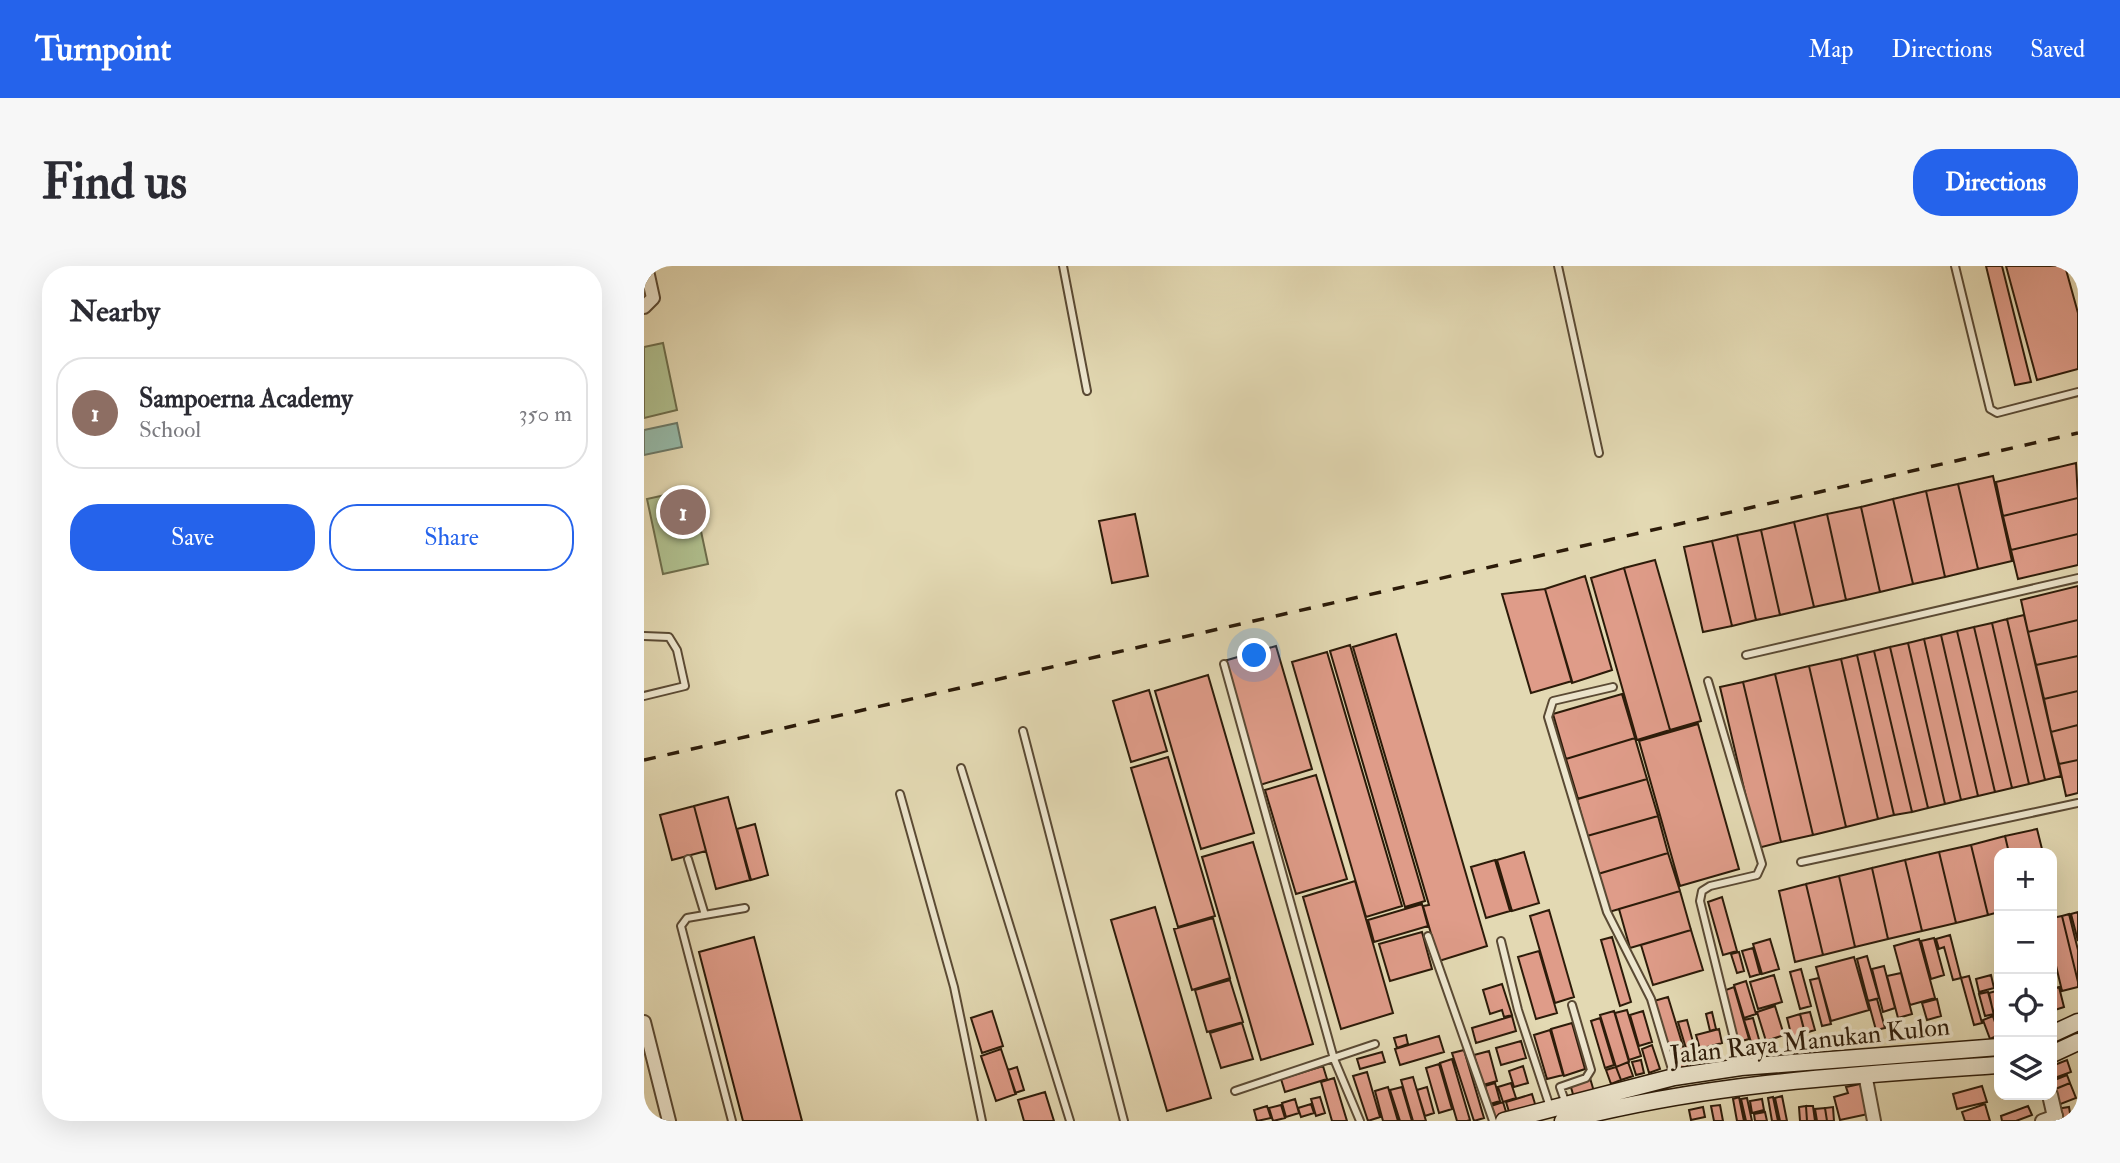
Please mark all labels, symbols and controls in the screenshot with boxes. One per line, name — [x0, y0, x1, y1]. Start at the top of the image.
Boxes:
text: Turnpoint — [35, 29, 171, 70]
text: Map — [1808, 34, 1853, 65]
text: Directions — [1891, 34, 1992, 65]
text: Saved — [2030, 34, 2085, 65]
button: Directions — [1913, 149, 2078, 216]
text: Find us — [42, 152, 187, 213]
text: Nearby — [70, 293, 160, 330]
text: Sampoerna Academy — [139, 383, 353, 415]
text: 1 — [91, 399, 99, 428]
text: 350 m — [519, 399, 572, 428]
text: School — [139, 415, 201, 444]
pin: 1 — [660, 486, 706, 538]
button: Save — [70, 504, 315, 571]
button: Share — [329, 504, 574, 571]
your location — [1237, 638, 1271, 672]
map controls — [1994, 848, 2057, 1100]
button: + — [1994, 848, 2057, 911]
button: − — [1994, 911, 2057, 974]
button: locate — [1994, 974, 2057, 1037]
street label: Jalan Raya Manukan Kulon — [1667, 1010, 1952, 1072]
button: layers — [1994, 1037, 2057, 1100]

